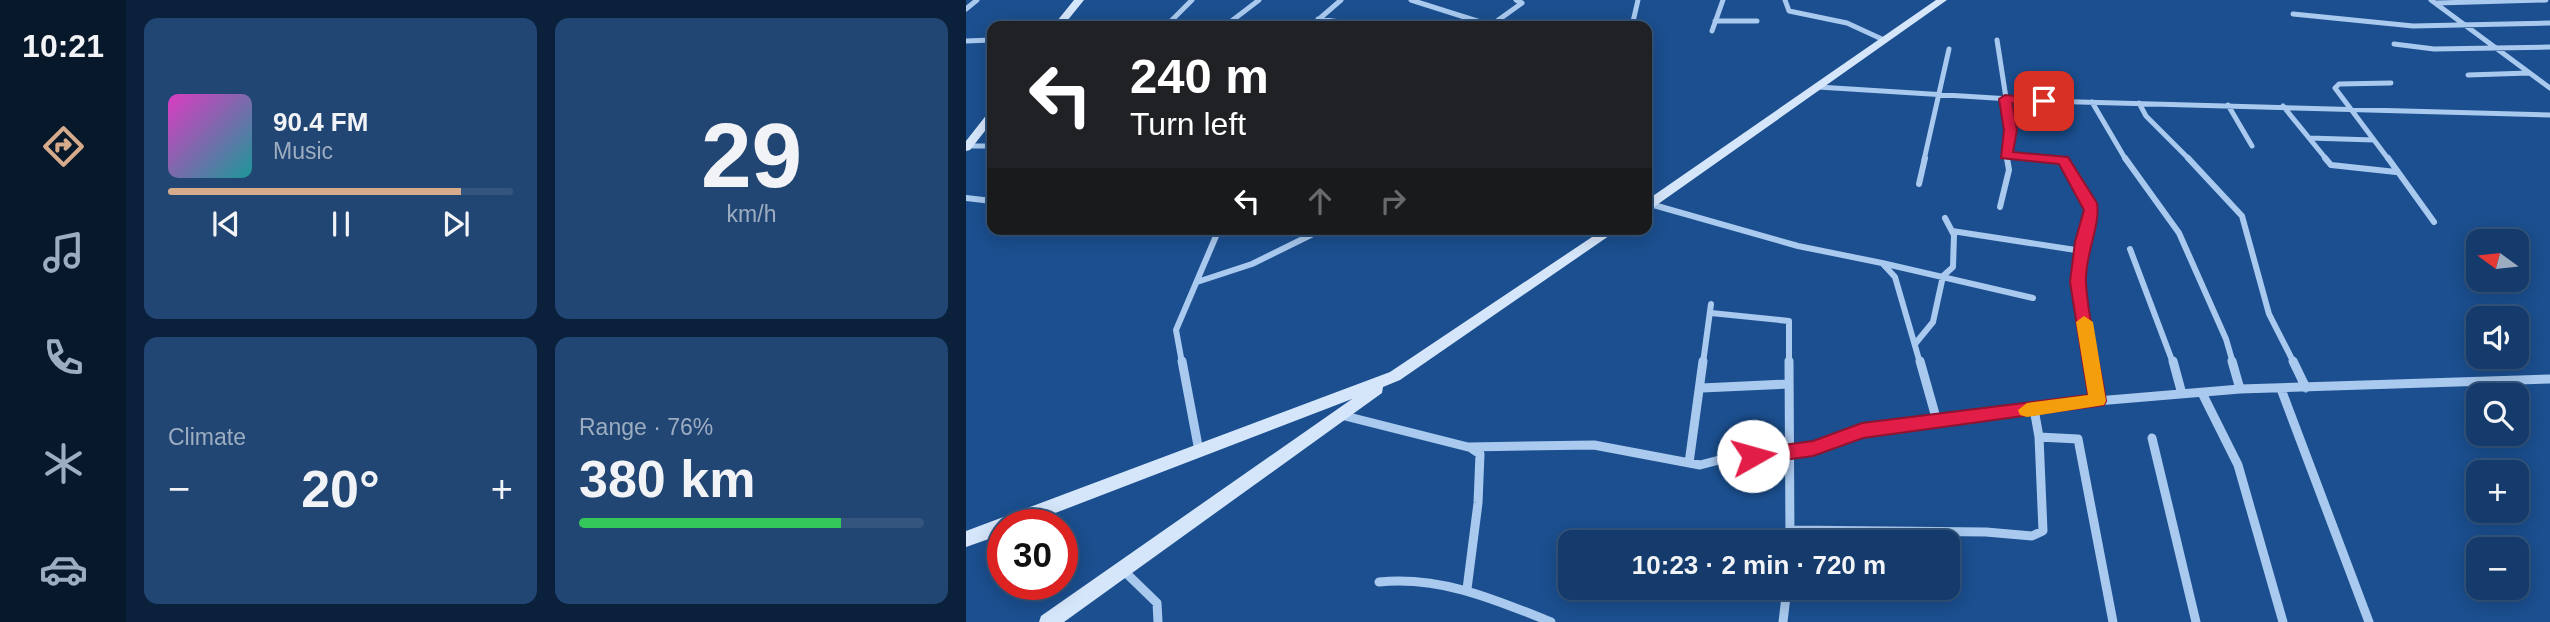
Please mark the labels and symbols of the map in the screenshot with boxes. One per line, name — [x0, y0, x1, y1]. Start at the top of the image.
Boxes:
pin — [2014, 71, 2074, 131]
north arrow — [2466, 229, 2529, 292]
position arrow — [1716, 419, 1790, 493]
speed limit sign: 30 — [987, 509, 1078, 600]

